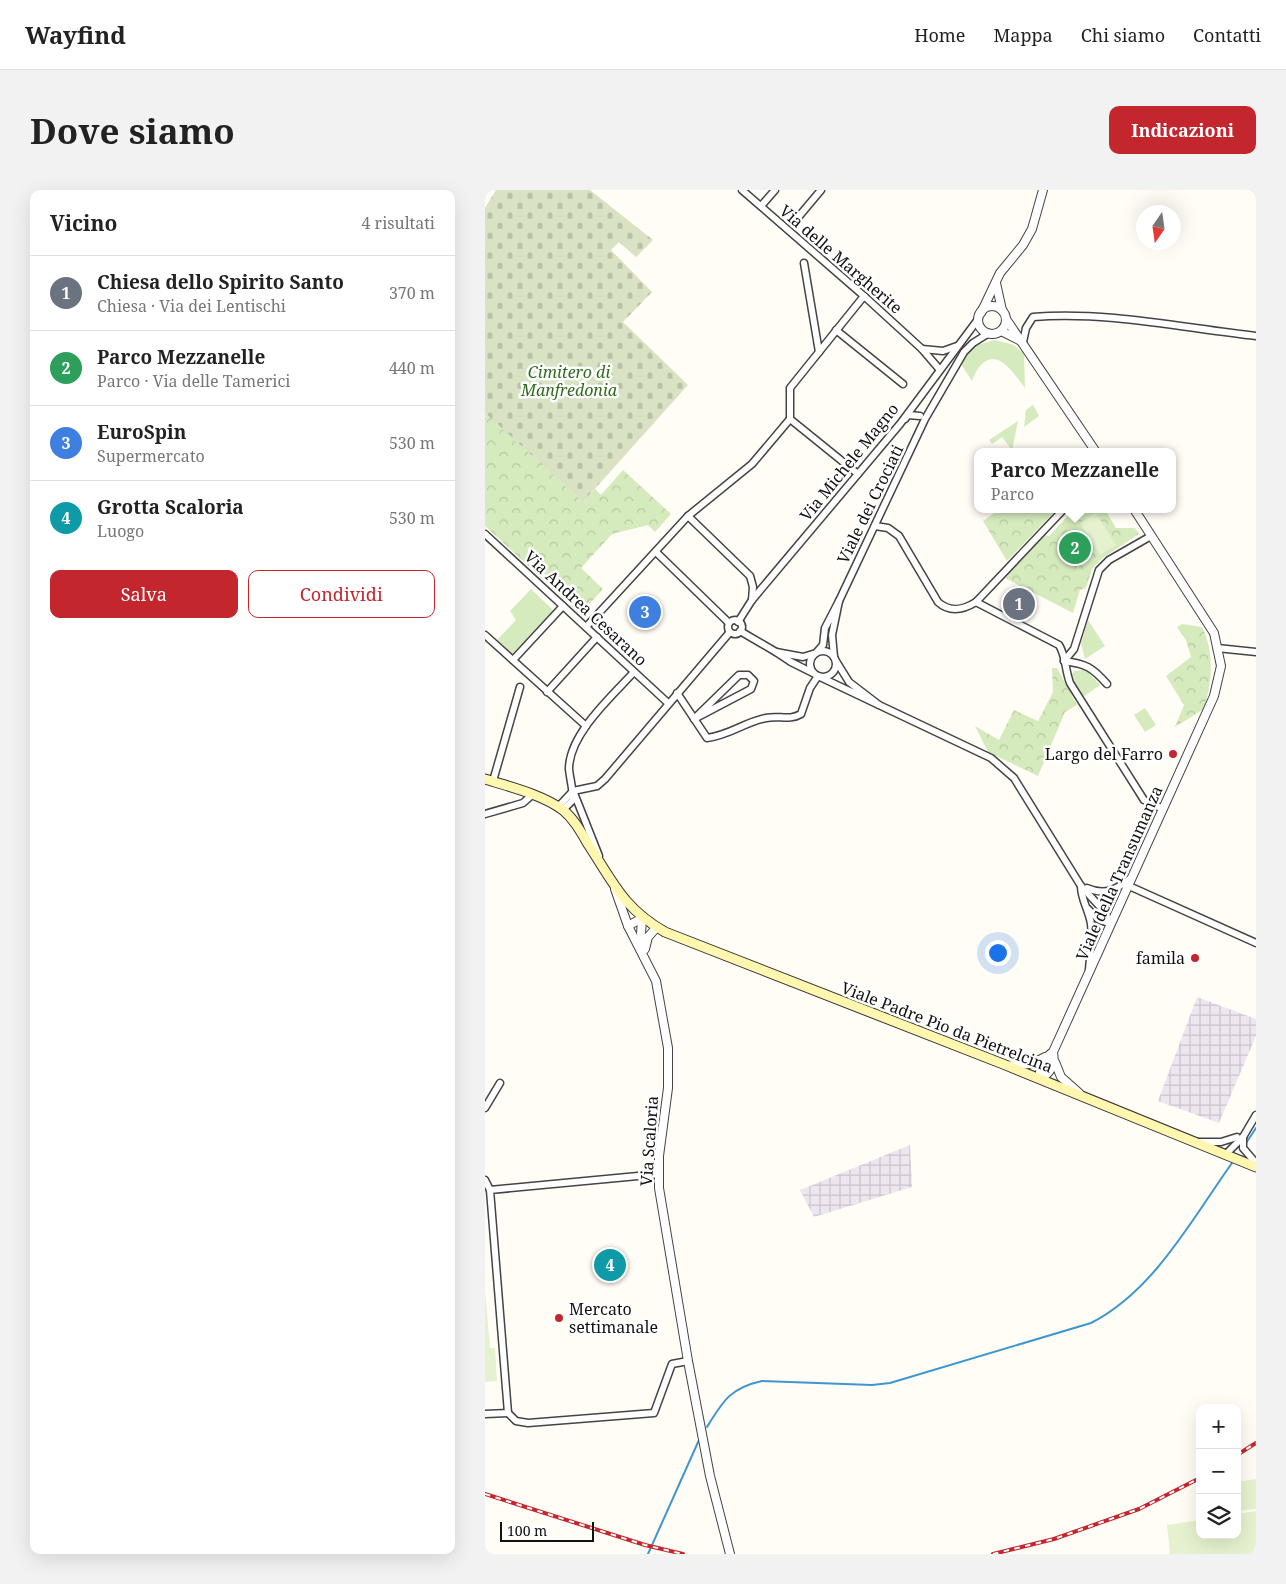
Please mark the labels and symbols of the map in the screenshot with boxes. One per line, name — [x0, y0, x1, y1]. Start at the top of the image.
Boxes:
street label: Via delle Margherite — [775, 200, 907, 318]
north arrow — [1136, 205, 1181, 250]
park label: Cimitero di Manfredonia — [520, 361, 618, 401]
street label: Via Michele Magno — [795, 398, 903, 526]
street label: Viale dei Crociati — [832, 441, 908, 567]
pin: 2 — [1059, 529, 1091, 567]
street label: Via Andrea Cesarano — [520, 545, 652, 671]
pin: 1 — [1003, 585, 1035, 623]
pin: 3 — [629, 593, 661, 631]
place label: Largo del Farro — [1045, 743, 1163, 765]
marker: Largo del Farro — [1167, 748, 1179, 760]
street label: Viale della Transumanza — [1070, 782, 1168, 964]
your location — [985, 940, 1011, 966]
place label: famila — [1136, 947, 1185, 969]
marker: famila — [1189, 952, 1201, 964]
street label: Viale Padre Pio da Pietrelcina — [838, 976, 1056, 1078]
street label: Via Scaloria — [635, 1095, 663, 1187]
pin: 4 — [594, 1246, 626, 1284]
place label: Mercato settimanale — [569, 1298, 658, 1338]
marker: Mercato settimanale — [553, 1312, 565, 1324]
scale bar — [500, 1519, 594, 1542]

